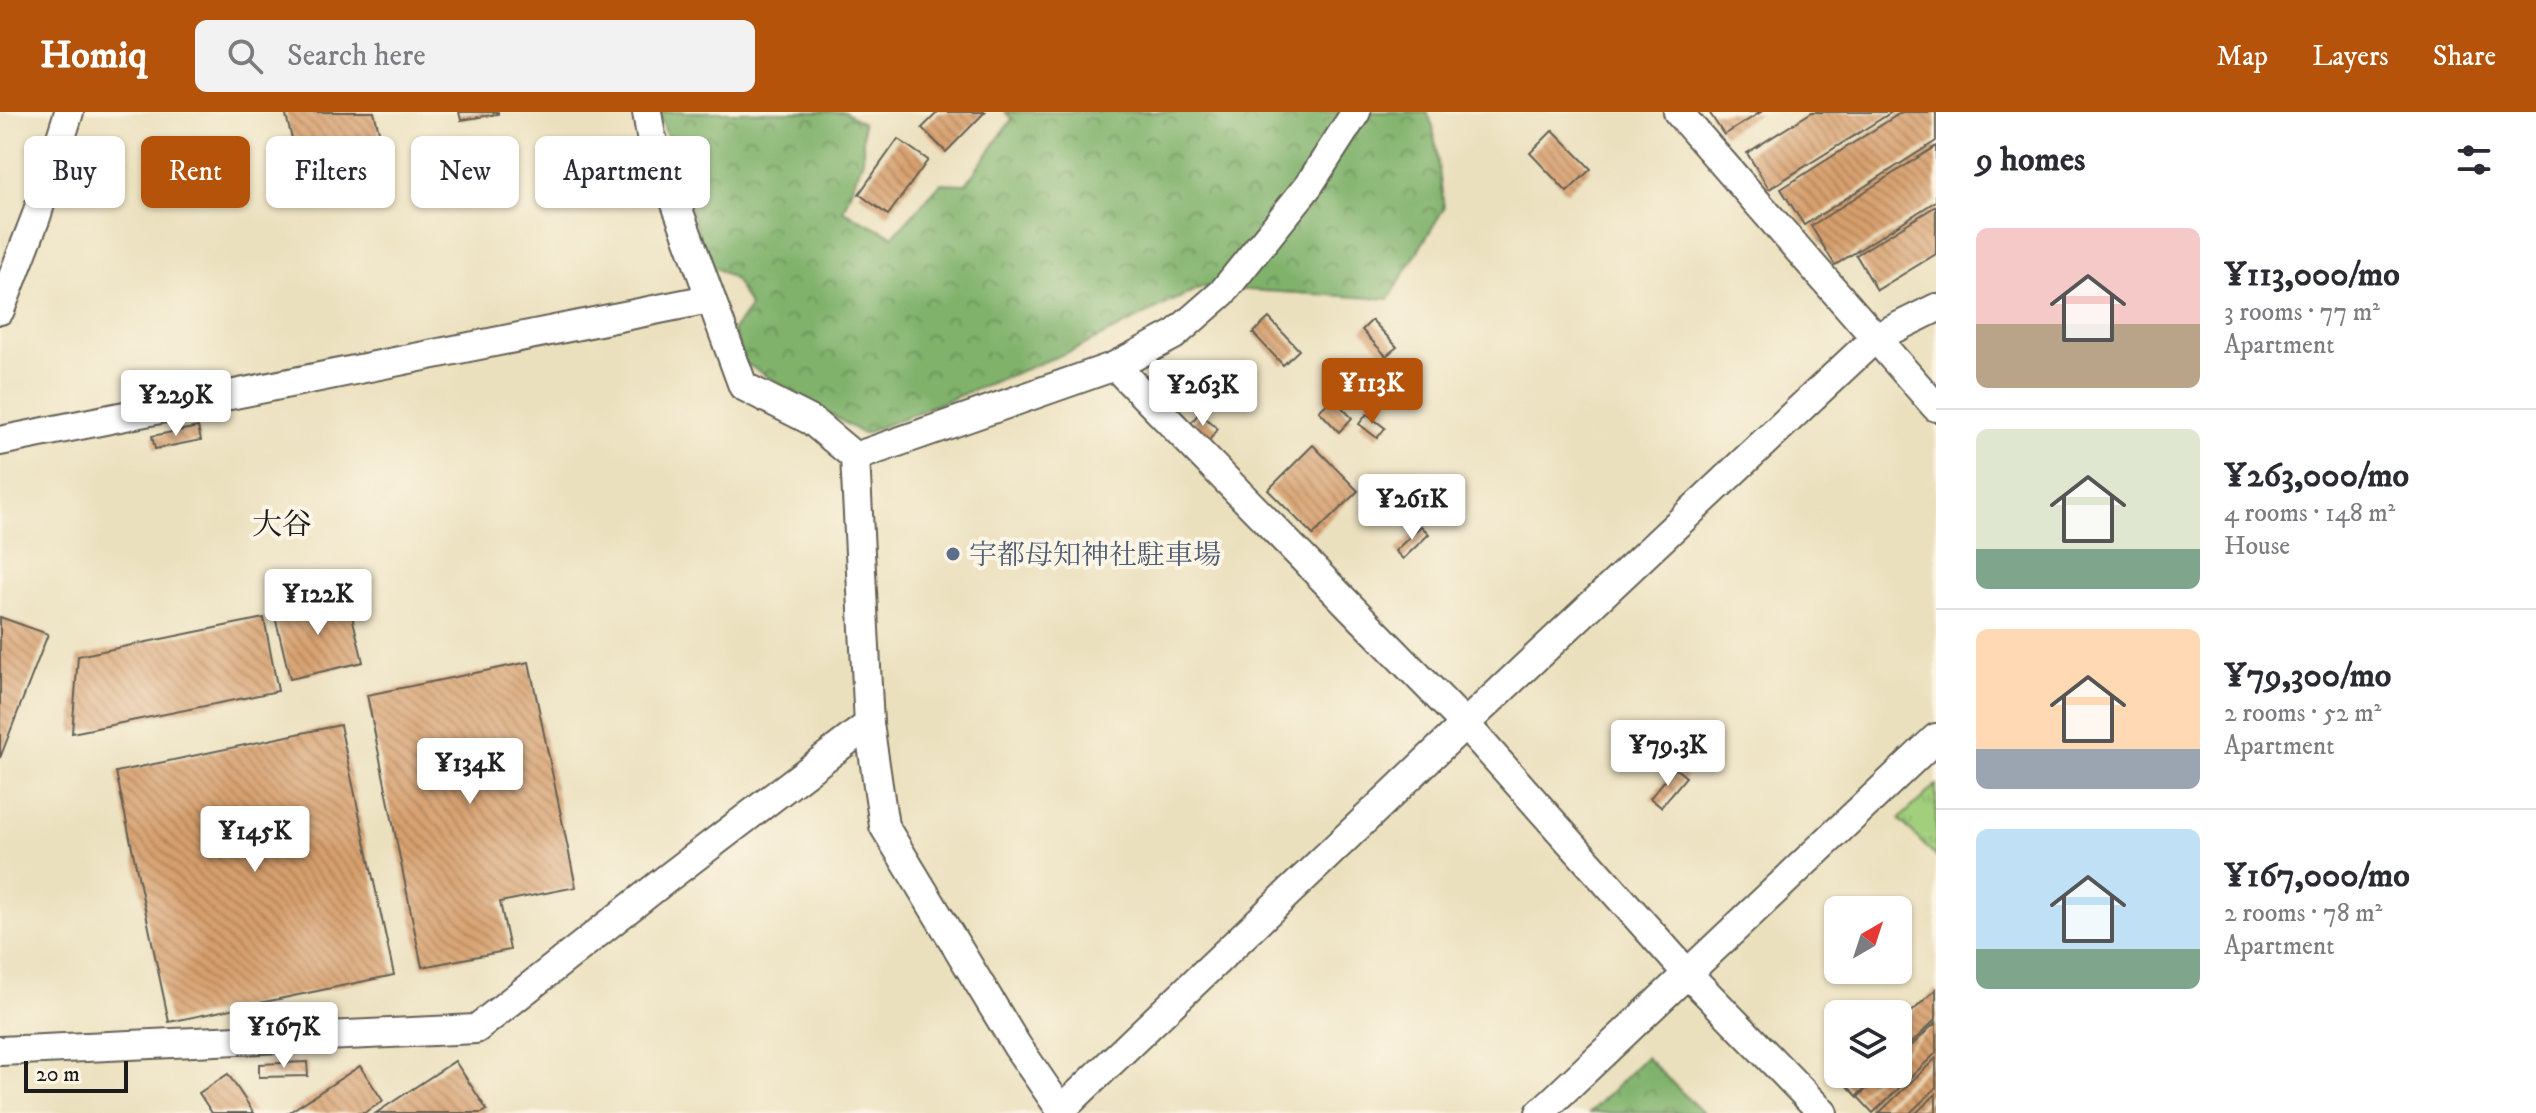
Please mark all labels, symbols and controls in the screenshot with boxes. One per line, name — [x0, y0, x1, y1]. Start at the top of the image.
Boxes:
search box — [195, 20, 755, 92]
text: Homiq — [40, 32, 147, 80]
icon: search — [223, 34, 267, 78]
text: Search here — [287, 38, 426, 75]
text: Map — [2217, 39, 2268, 74]
text: Layers — [2312, 39, 2389, 74]
text: Share — [2433, 39, 2496, 74]
chip: Buy — [24, 136, 125, 208]
chip: Rent — [141, 136, 250, 208]
chip: Filters — [266, 136, 395, 208]
chip: New — [411, 136, 519, 208]
chip: Apartment — [535, 136, 710, 208]
icon: filters — [2452, 138, 2496, 182]
text: 9 homes — [1976, 139, 2085, 181]
text: ¥113,000/mo — [2224, 254, 2400, 296]
icon: home — [2040, 260, 2136, 356]
text: 3 rooms · 77 m² — [2224, 296, 2380, 329]
text: Apartment — [2224, 329, 2335, 362]
pin: ¥113K — [1316, 358, 1428, 426]
pin: ¥263K — [1147, 360, 1259, 428]
text: ¥113K — [1340, 367, 1404, 400]
text: ¥263K — [1167, 369, 1239, 402]
pin: ¥229K — [120, 370, 232, 438]
text: ¥229K — [139, 379, 213, 412]
text: ¥263,000/mo — [2224, 455, 2409, 497]
icon: home — [2040, 461, 2136, 557]
pin: ¥261K — [1356, 474, 1468, 542]
text: ¥261K — [1376, 483, 1448, 516]
text: 4 rooms · 148 m² — [2224, 497, 2395, 530]
district label: 大谷 — [252, 507, 312, 544]
text: House — [2224, 530, 2290, 563]
place label: 宇都母知神社駐車場 — [969, 538, 1221, 573]
marker: 宇都母知神社駐車場 — [944, 545, 962, 563]
pin: ¥122K — [262, 569, 374, 637]
text: ¥122K — [283, 578, 353, 611]
text: ¥79,300/mo — [2224, 655, 2391, 697]
icon: home — [2040, 661, 2136, 757]
text: 2 rooms · 52 m² — [2224, 697, 2381, 730]
pin: ¥79.3K — [1603, 720, 1733, 788]
text: ¥79.3K — [1629, 729, 1707, 762]
text: Apartment — [2224, 730, 2335, 763]
pin: ¥134K — [414, 738, 526, 806]
text: ¥134K — [435, 747, 505, 780]
pin: ¥145K — [199, 806, 311, 874]
text: ¥145K — [219, 815, 292, 848]
text: ¥167,000/mo — [2224, 855, 2410, 897]
icon: home — [2040, 861, 2136, 957]
north arrow — [1824, 896, 1912, 984]
map controls — [1824, 896, 1912, 1088]
text: 2 rooms · 78 m² — [2224, 897, 2382, 930]
text: Apartment — [2224, 930, 2335, 963]
button: layers — [1824, 1000, 1912, 1088]
pin: ¥167K — [228, 1002, 340, 1070]
text: ¥167K — [248, 1011, 320, 1044]
scale bar — [24, 1057, 128, 1093]
text: 20 m — [36, 1061, 80, 1088]

